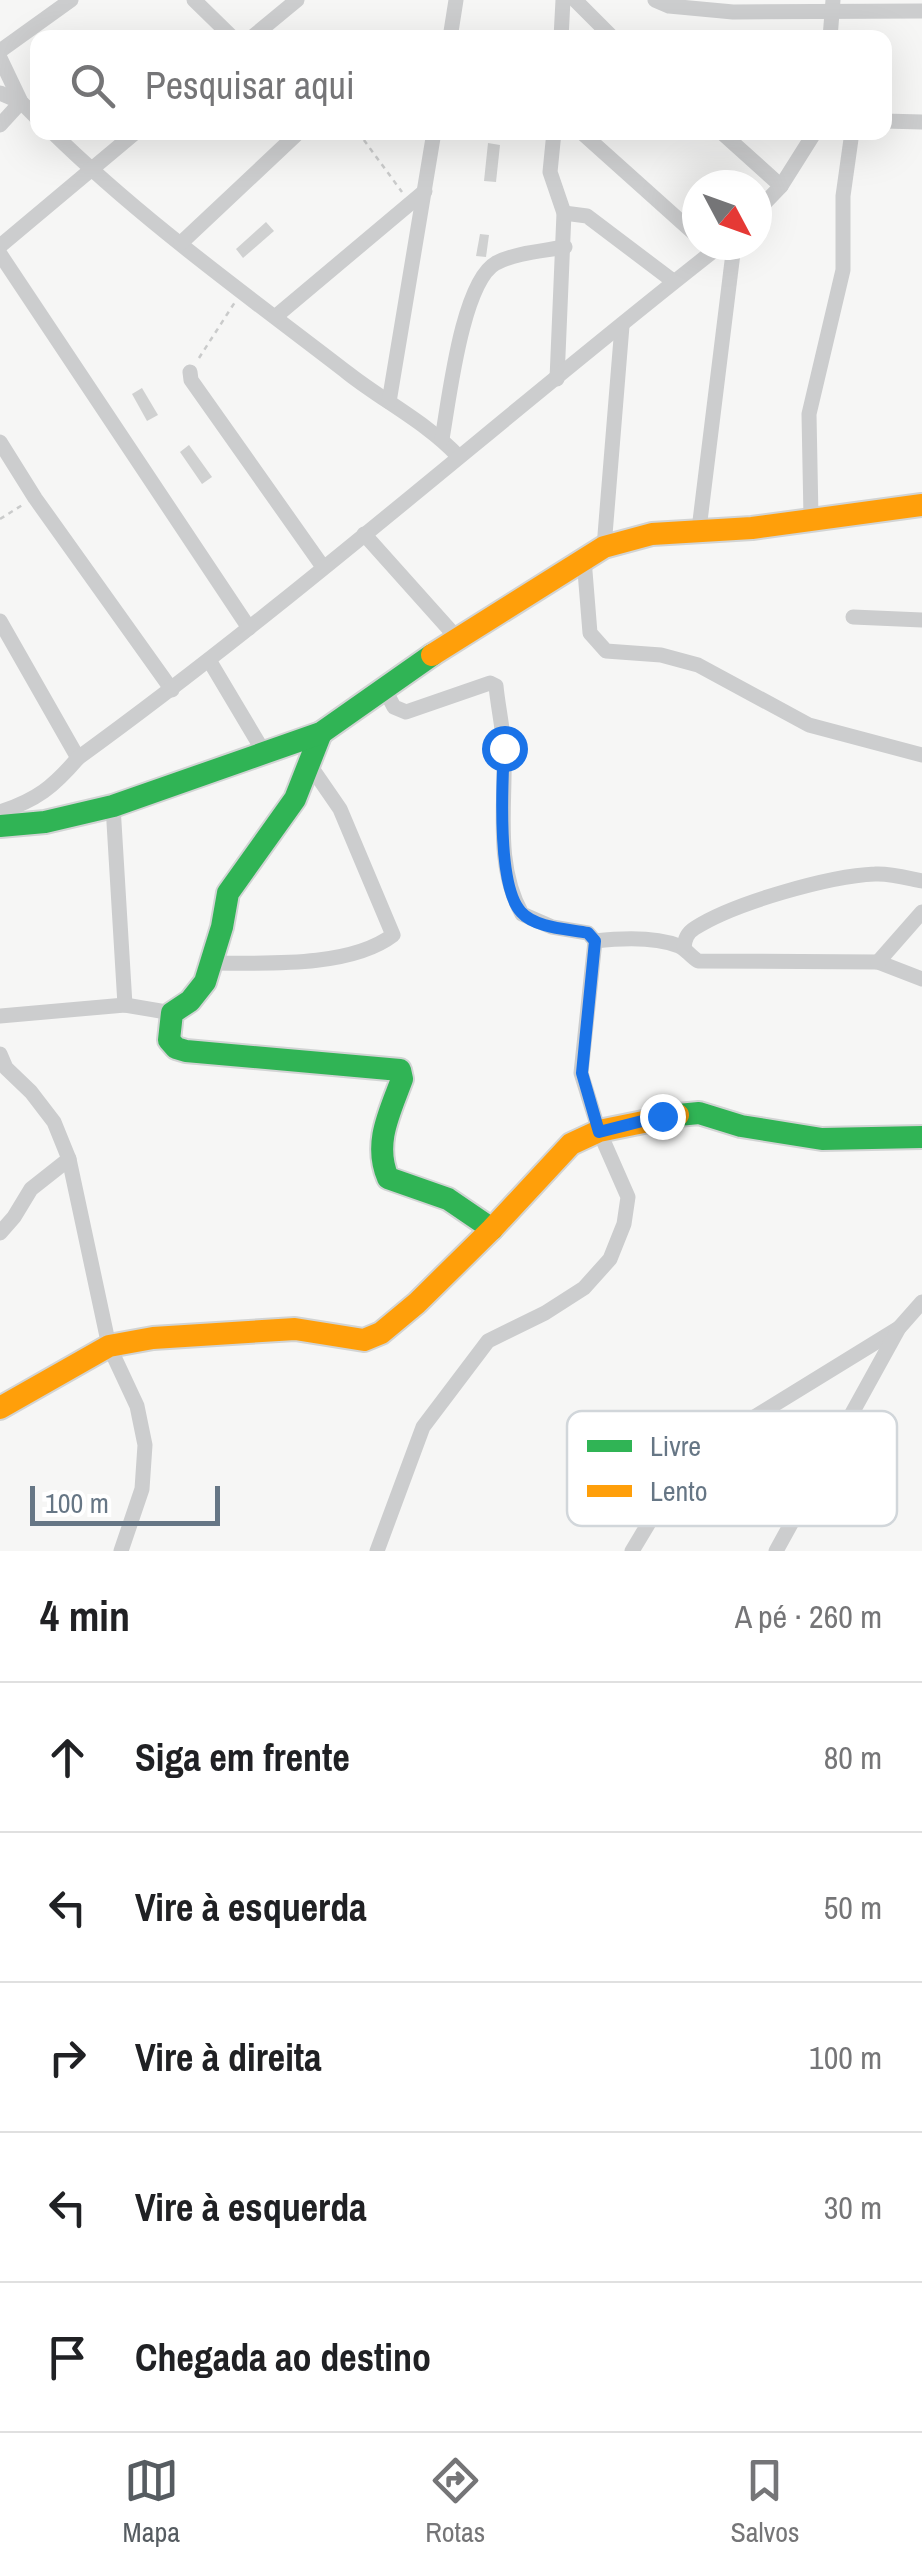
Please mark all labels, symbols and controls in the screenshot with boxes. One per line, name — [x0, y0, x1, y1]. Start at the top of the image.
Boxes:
search box — [30, 30, 892, 140]
icon: search — [65, 58, 120, 113]
text: Pesquisar aqui — [145, 60, 355, 111]
north arrow — [682, 170, 772, 260]
route start — [482, 726, 528, 772]
route end — [640, 1094, 686, 1140]
legend — [567, 1411, 897, 1526]
text: Livre — [650, 1427, 701, 1465]
text: Lento — [650, 1472, 707, 1510]
scale bar — [30, 1481, 220, 1526]
text: 100 m — [45, 1484, 109, 1522]
text: 4 min — [40, 1588, 130, 1644]
text: A pé · 260 m — [735, 1595, 882, 1638]
icon: ahead — [40, 1730, 95, 1785]
text: Siga em frente — [135, 1732, 350, 1783]
text: 80 m — [824, 1736, 882, 1779]
icon: left — [40, 1880, 95, 1935]
text: Vire à esquerda — [135, 1882, 367, 1933]
text: 50 m — [824, 1886, 882, 1929]
icon: right — [40, 2030, 95, 2085]
text: Vire à direita — [135, 2032, 322, 2083]
text: 100 m — [809, 2036, 882, 2079]
icon: left — [40, 2180, 95, 2235]
text: Vire à esquerda — [135, 2182, 367, 2233]
text: 30 m — [824, 2186, 882, 2229]
icon: arrive — [40, 2330, 95, 2385]
text: Chegada ao destino — [135, 2332, 431, 2383]
tab: Mapa — [123, 2453, 180, 2551]
tab: Rotas — [425, 2453, 485, 2551]
tab: Salvos — [730, 2453, 799, 2551]

